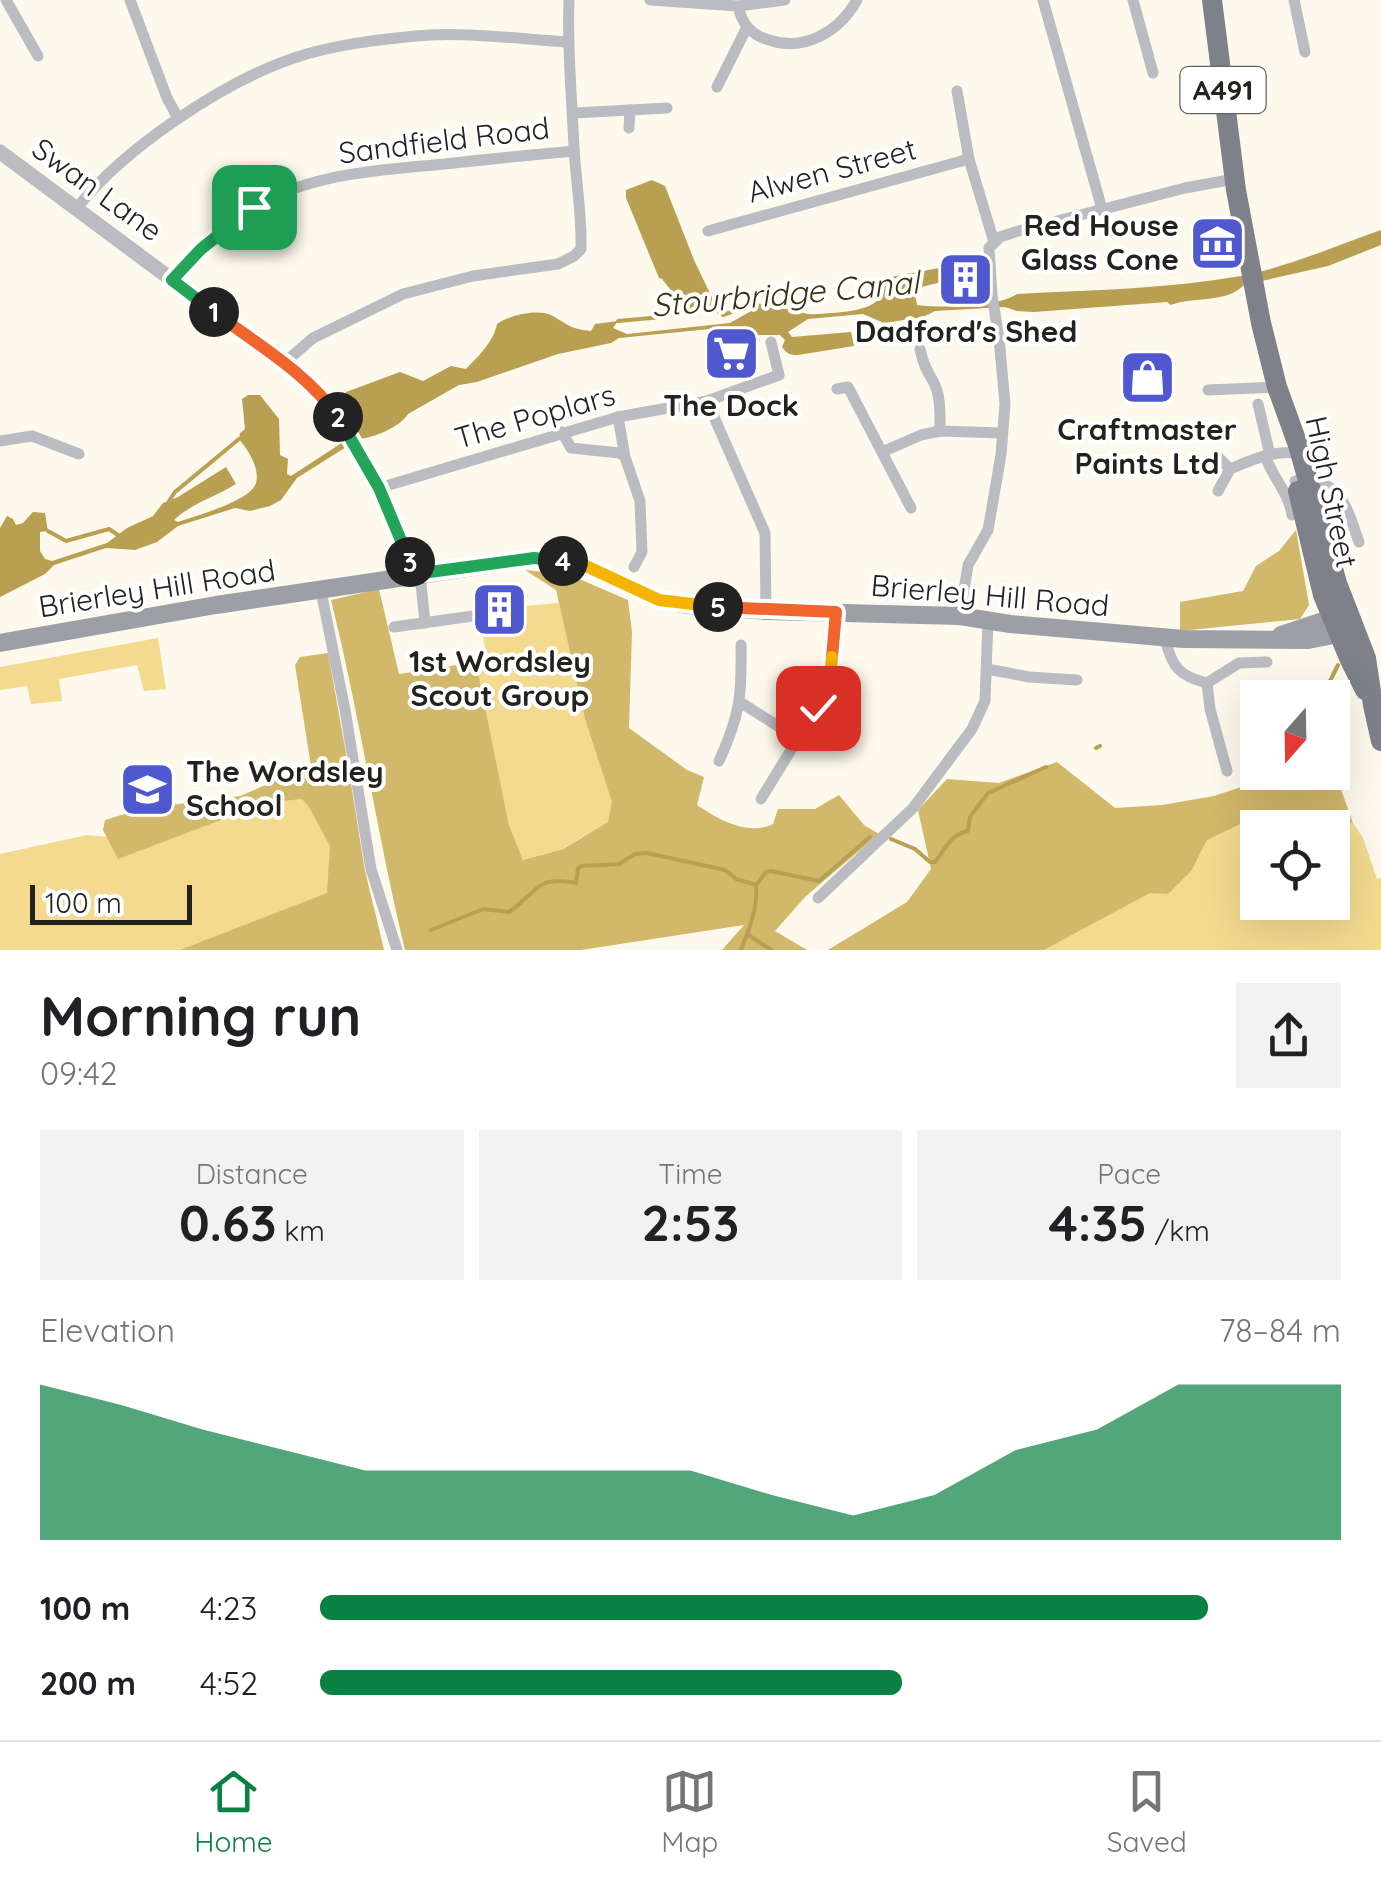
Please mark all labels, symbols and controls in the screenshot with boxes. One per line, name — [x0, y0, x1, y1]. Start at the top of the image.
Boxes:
road number: A491 — [1180, 67, 1266, 113]
street label: Sandfield Road — [336, 108, 551, 172]
street label: Swan Lane — [25, 129, 170, 249]
street label: Alwen Street — [743, 129, 920, 211]
pin — [212, 165, 297, 250]
icon: arrive — [227, 180, 282, 235]
place label: Red House Glass Cone — [1021, 206, 1179, 278]
museum icon: Red House Glass Cone — [1188, 213, 1248, 273]
building icon: Dadford's Shed — [936, 250, 996, 310]
water label: Stourbridge Canal — [650, 261, 924, 325]
pin: 1 — [189, 287, 239, 337]
text: 1 — [209, 294, 219, 329]
place label: Dadford's Shed — [855, 312, 1077, 350]
supermarket icon: The Dock — [701, 324, 761, 384]
shop icon: Craftmaster Paints Ltd — [1117, 348, 1177, 408]
street label: The Poplars — [450, 375, 619, 457]
place label: The Dock — [663, 386, 799, 424]
pin: 2 — [313, 392, 363, 442]
text: 2 — [330, 399, 346, 434]
place label: Craftmaster Paints Ltd — [1057, 410, 1237, 482]
street label: High Street — [1297, 413, 1367, 571]
pin: 4 — [538, 536, 588, 586]
pin: 3 — [385, 537, 435, 587]
text: 4 — [555, 543, 571, 578]
text: 3 — [402, 544, 418, 579]
street label: Brierley Hill Road — [36, 551, 278, 625]
street label: Brierley Hill Road — [869, 566, 1111, 624]
building icon: 1st Wordsley Scout Group — [470, 579, 530, 639]
pin: 5 — [693, 582, 743, 632]
text: 5 — [710, 589, 726, 624]
place label: 1st Wordsley Scout Group — [409, 642, 591, 714]
pin — [776, 666, 861, 751]
north arrow — [1240, 680, 1350, 790]
map controls — [1240, 680, 1350, 920]
icon: check — [791, 681, 846, 736]
place label: The Wordsley School — [186, 752, 384, 824]
school or university icon: The Wordsley School — [117, 759, 177, 819]
button: locate — [1240, 810, 1350, 920]
scale bar — [30, 880, 192, 924]
text: 100 m — [45, 885, 122, 920]
text: Morning run — [40, 981, 361, 1050]
button: share — [1236, 983, 1341, 1088]
text: 09:42 — [40, 1053, 117, 1093]
text: Distance — [196, 1156, 308, 1191]
text: Time — [658, 1156, 723, 1191]
text: Pace — [1097, 1156, 1161, 1191]
text: 0.63 — [179, 1191, 277, 1254]
text: 2:53 — [642, 1191, 739, 1254]
text: 4:35 — [1048, 1191, 1147, 1254]
text: km — [277, 1213, 325, 1248]
text: /km — [1147, 1213, 1210, 1248]
text: Elevation — [40, 1310, 175, 1350]
text: 78–84 m — [1219, 1310, 1341, 1350]
text: 100 m — [40, 1588, 130, 1628]
text: 4:23 — [200, 1588, 257, 1628]
text: 200 m — [40, 1663, 136, 1703]
text: 4:52 — [200, 1663, 258, 1703]
tab: Home — [194, 1764, 273, 1859]
tab: Map — [661, 1764, 718, 1859]
tab: Saved — [1107, 1764, 1187, 1859]

